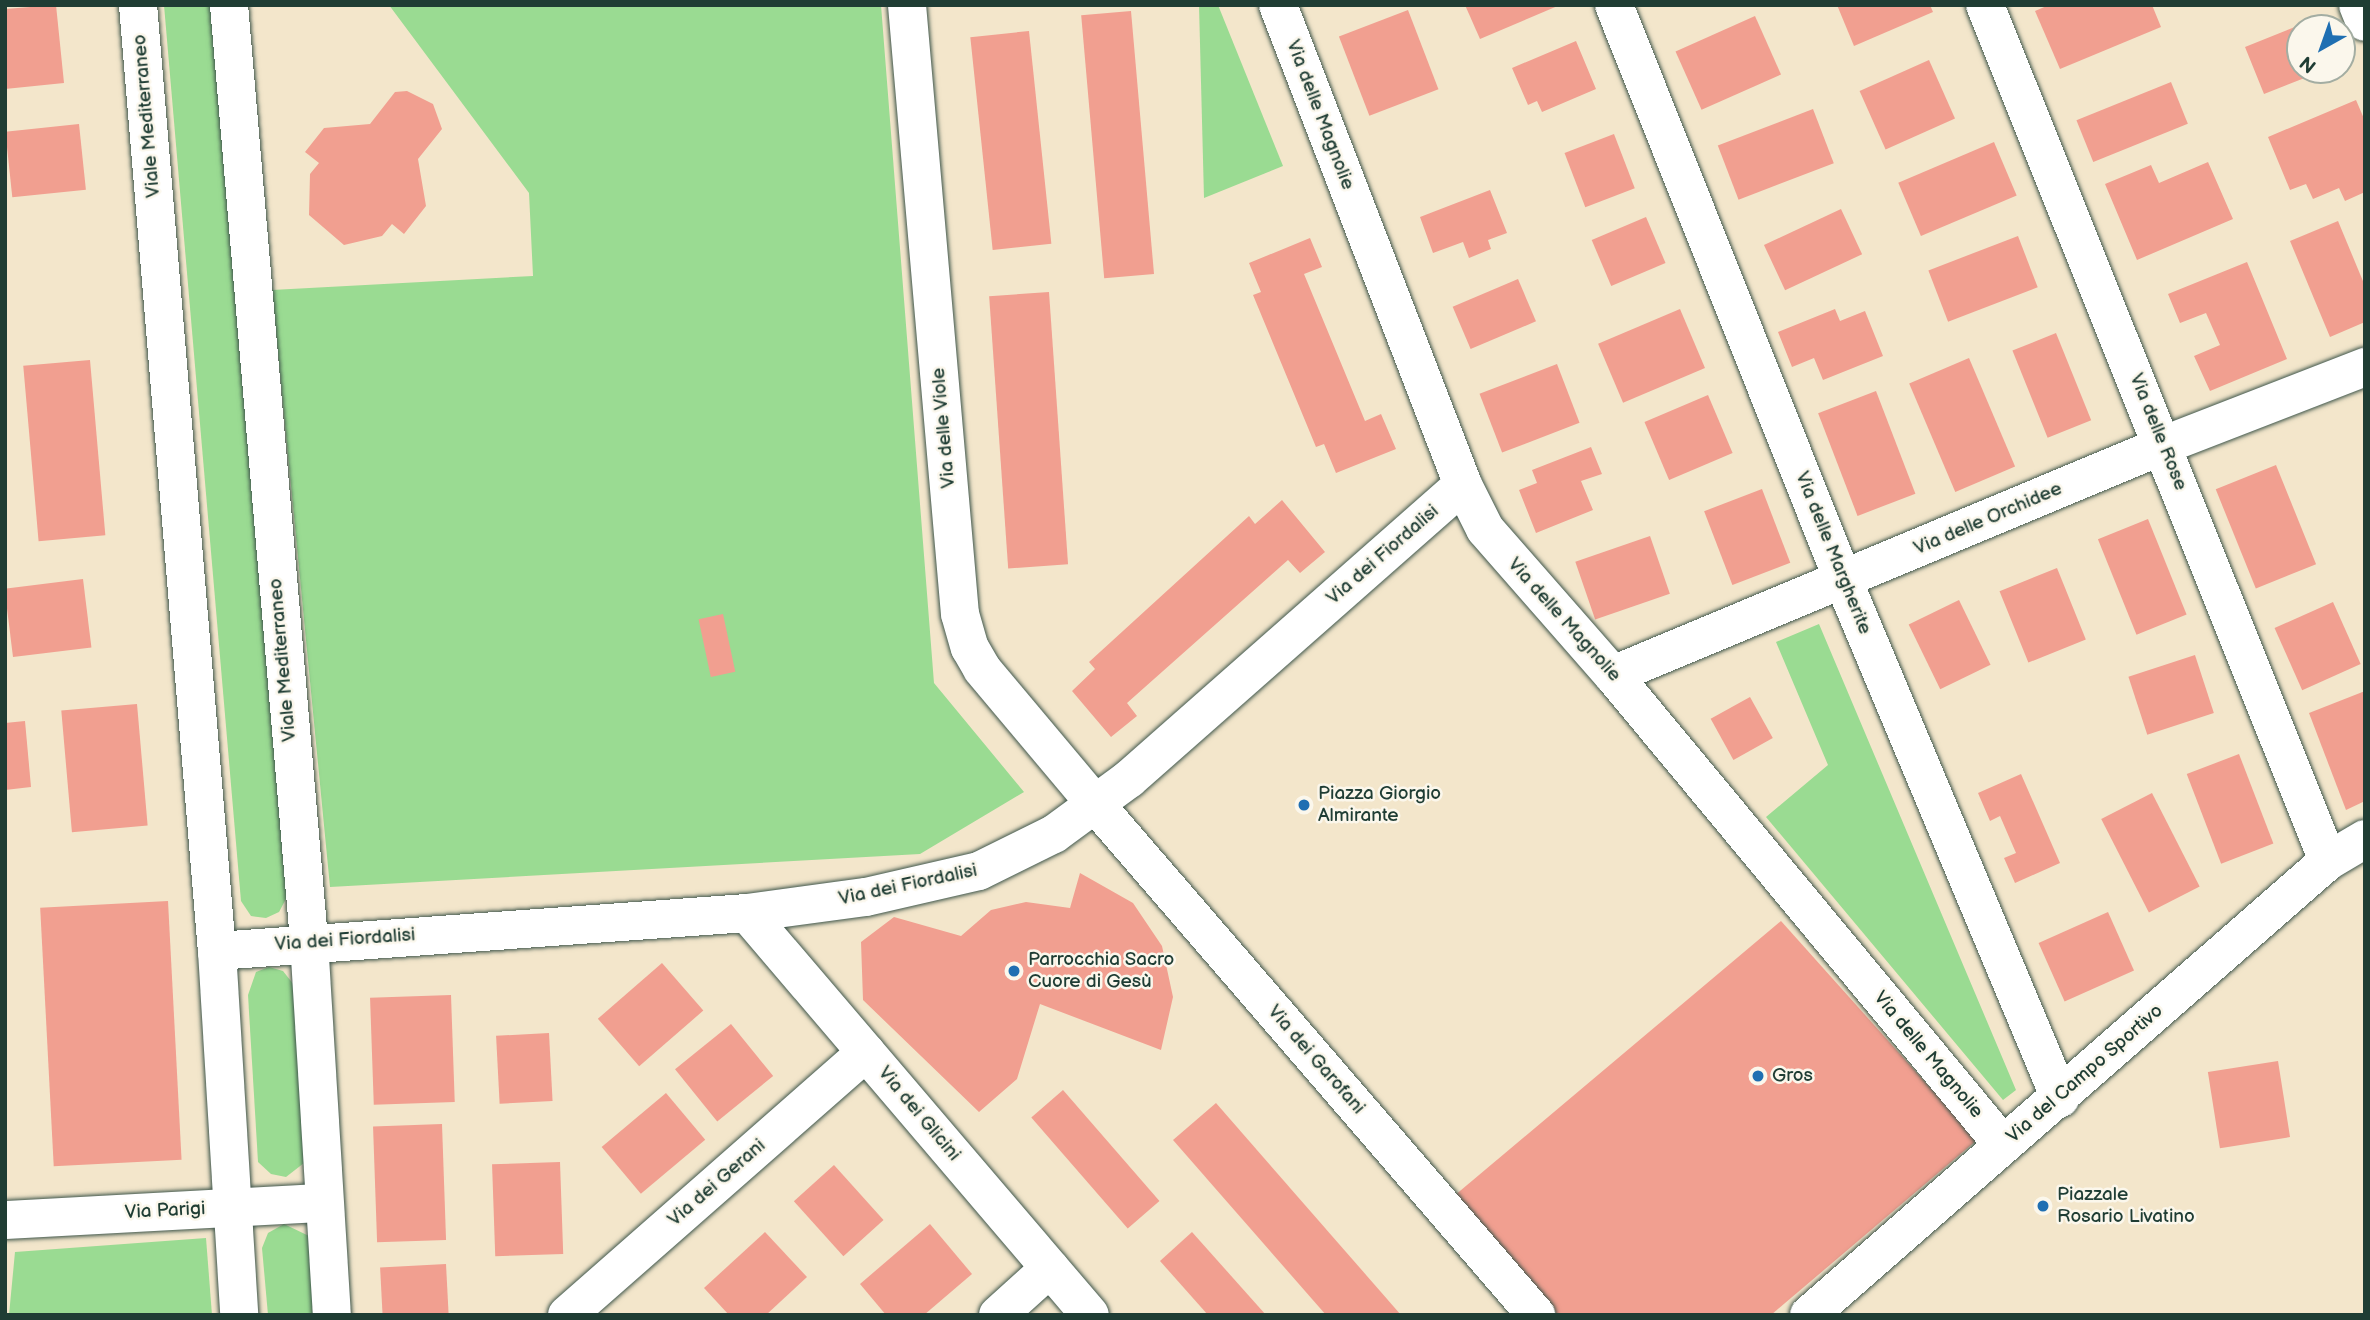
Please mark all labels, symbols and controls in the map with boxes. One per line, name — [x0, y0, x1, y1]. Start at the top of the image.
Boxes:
north arrow — [2286, 14, 2356, 84]
street label: Viale Mediterraneo — [129, 33, 165, 199]
street label: Via delle Magnolie — [1281, 37, 1359, 193]
text: N — [2296, 51, 2321, 77]
street label: Via delle Viole — [927, 367, 961, 489]
street label: Via delle Rose — [2124, 370, 2192, 494]
street label: Via delle Margherite — [1790, 468, 1876, 638]
street label: Via delle Orchidee — [1911, 478, 2065, 560]
street label: Via dei Fiordalisi — [1322, 500, 1444, 610]
street label: Via delle Magnolie — [1502, 553, 1626, 687]
street label: Viale Mediterraneo — [265, 577, 301, 743]
place label: Piazza Giorgio Almirante — [1318, 783, 1441, 827]
marker: Piazza Giorgio Almirante — [1296, 797, 1312, 813]
street label: Via dei Fiordalisi — [837, 859, 979, 911]
street label: Via dei Fiordalisi — [274, 924, 416, 956]
place label: Parrocchia Sacro Cuore di Gesù — [1028, 949, 1175, 993]
marker: Parrocchia Sacro Cuore di Gesù — [1006, 963, 1022, 979]
street label: Via delle Magnolie — [1868, 987, 1988, 1123]
street label: Via del Campo Sportivo — [2002, 1000, 2168, 1148]
street label: Via dei Garofani — [1262, 1001, 1370, 1119]
street label: Via dei Glicini — [873, 1062, 965, 1166]
place label: Gros — [1772, 1065, 1813, 1087]
marker: Gros — [1750, 1068, 1766, 1084]
street label: Via dei Gerani — [664, 1134, 770, 1232]
place label: Piazzale Rosario Livatino — [2057, 1184, 2195, 1228]
street label: Via Parigi — [124, 1198, 206, 1224]
marker: Piazzale Rosario Livatino — [2035, 1198, 2051, 1214]

